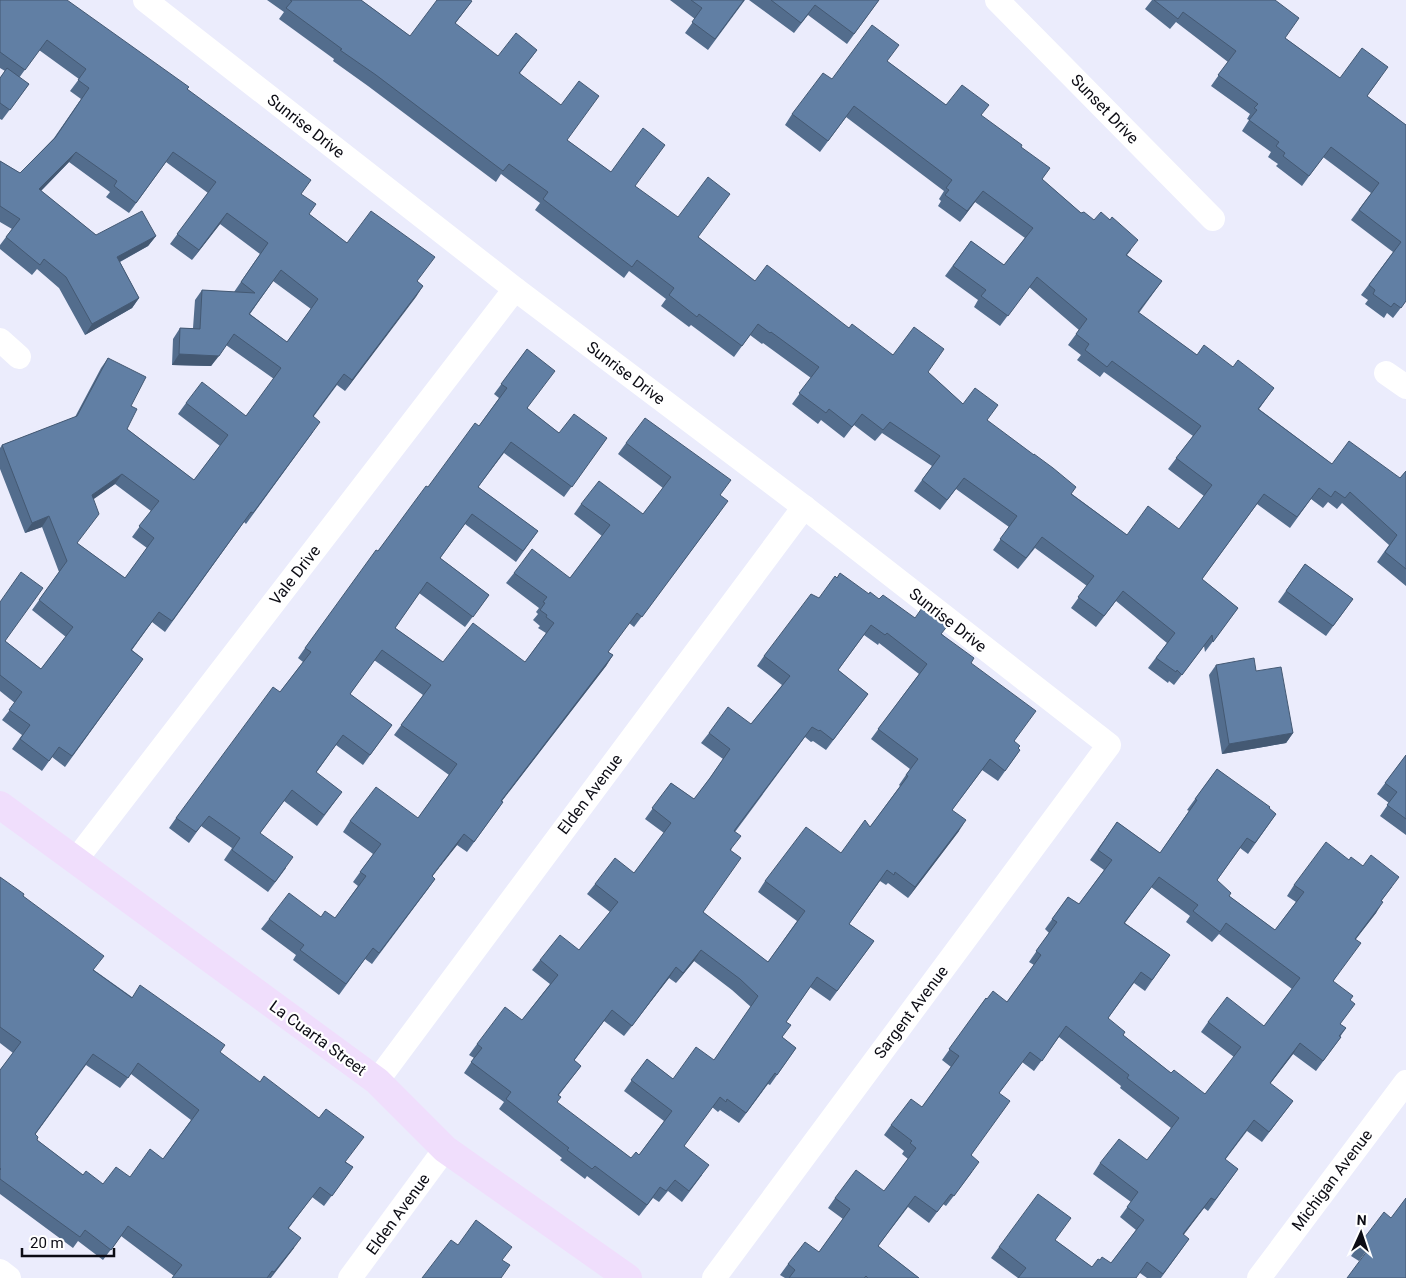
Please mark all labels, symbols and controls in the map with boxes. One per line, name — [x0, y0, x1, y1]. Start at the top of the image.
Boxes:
street label: Sunset Drive — [1067, 70, 1143, 148]
street label: Sunrise Drive — [263, 90, 349, 162]
street label: Sunrise Drive — [583, 337, 669, 409]
street label: Vale Drive — [266, 541, 324, 609]
street label: Sunrise Drive — [905, 584, 991, 656]
street label: Elden Avenue — [554, 750, 626, 838]
street label: Sargent Avenue — [870, 962, 952, 1062]
street label: La Cuarta Street — [266, 996, 370, 1080]
street label: Michigan Avenue — [1288, 1126, 1376, 1234]
street label: Elden Avenue — [362, 1170, 434, 1258]
north arrow — [1336, 1208, 1386, 1258]
text: N — [1356, 1212, 1367, 1228]
scale bar — [22, 1226, 115, 1258]
text: 20 m — [30, 1234, 64, 1252]

